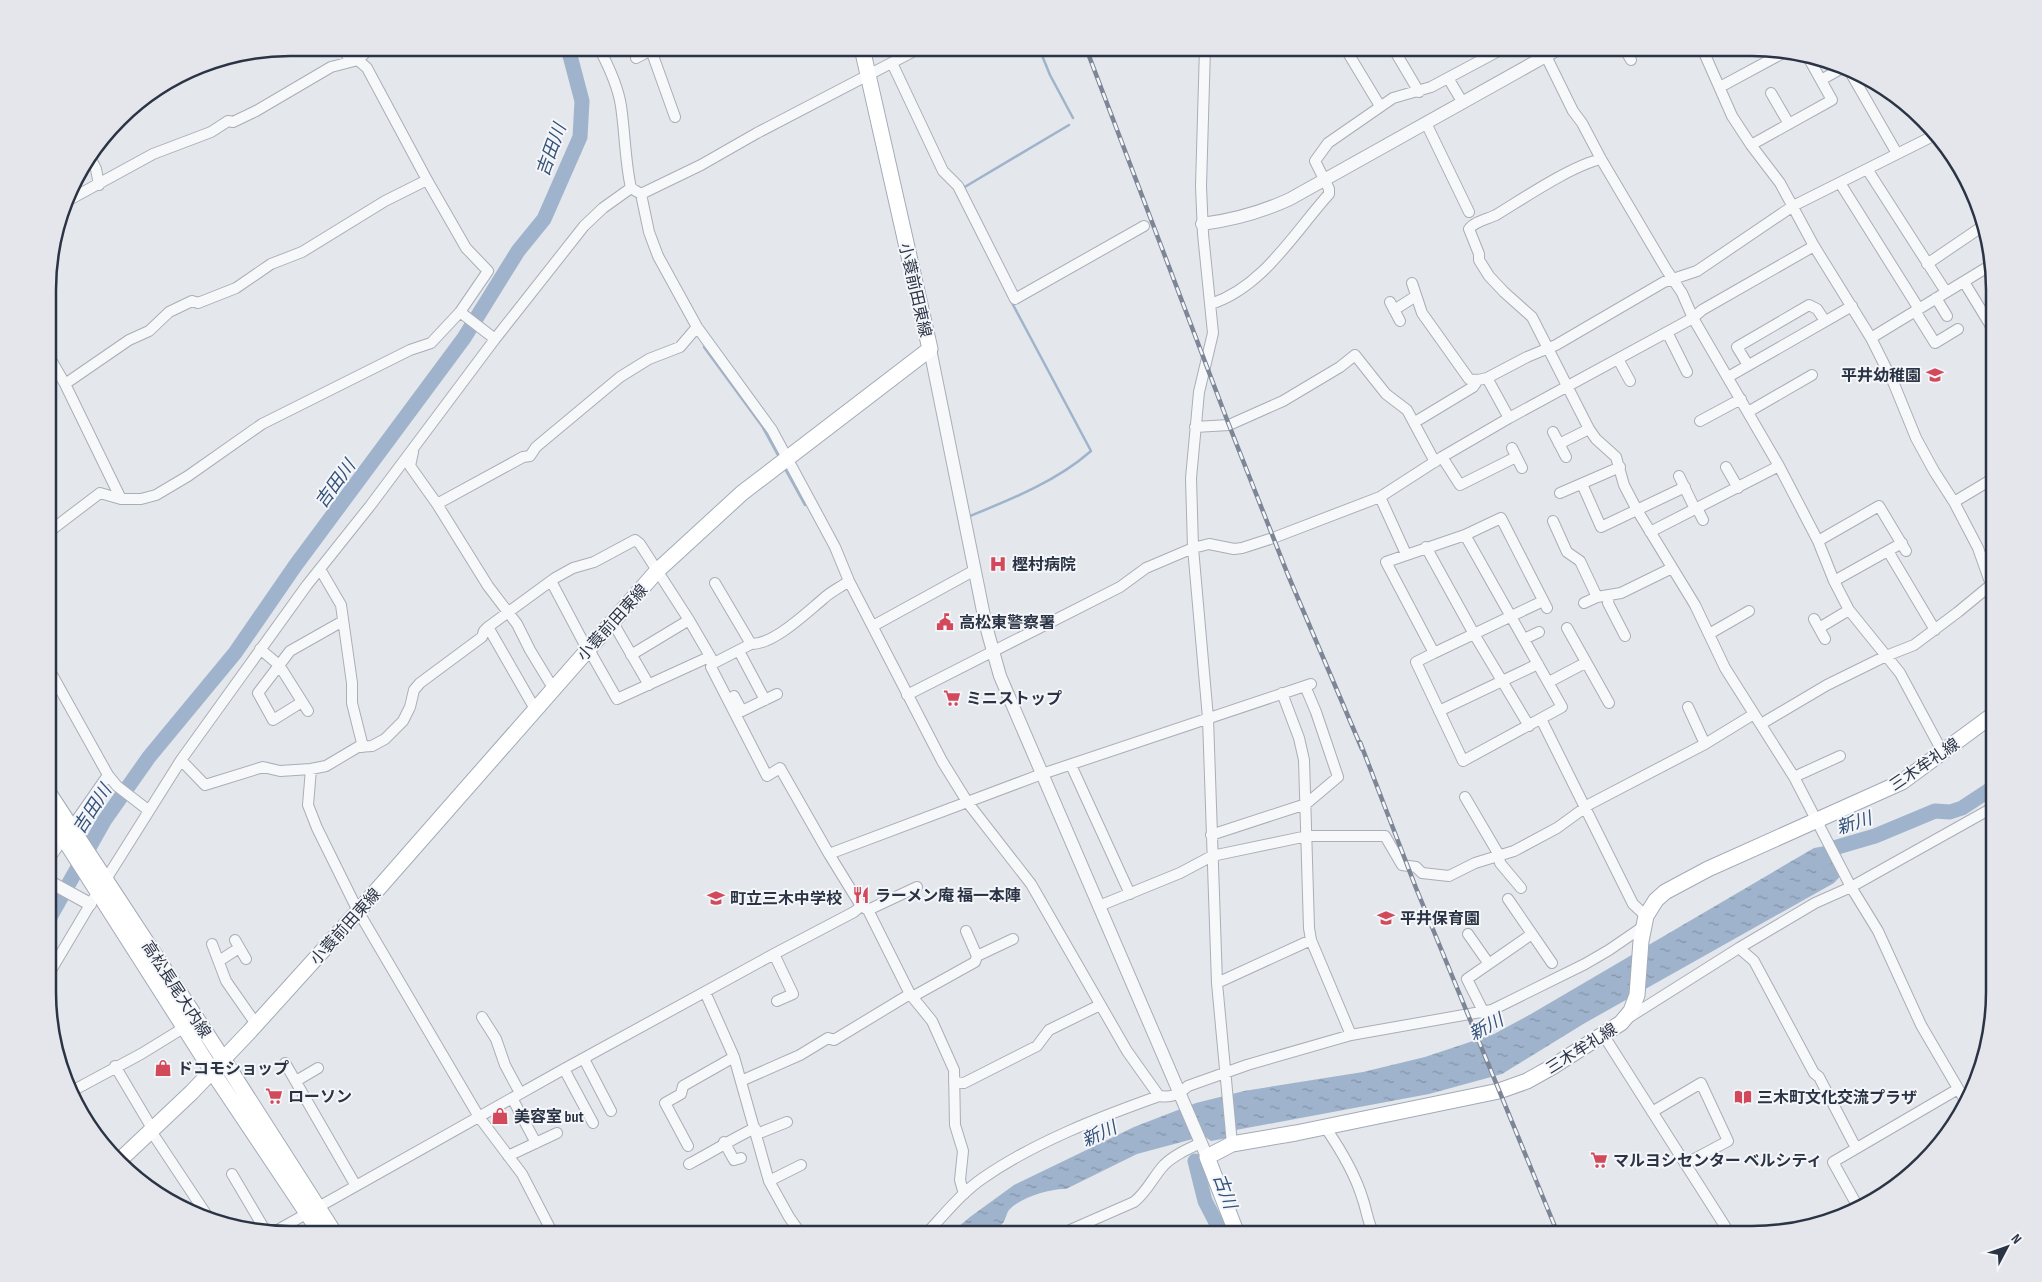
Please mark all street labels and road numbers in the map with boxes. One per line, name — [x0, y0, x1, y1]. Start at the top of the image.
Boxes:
street label: 小蓑前田東線 — [894, 241, 935, 339]
street label: 小蓑前田東線 — [574, 581, 652, 665]
street label: 三木牟礼線 — [1886, 735, 1963, 795]
street label: 小蓑前田東線 — [307, 885, 385, 969]
street label: 高松長尾大内線 — [137, 938, 214, 1042]
street label: 三木牟礼線 — [1543, 1020, 1621, 1079]

